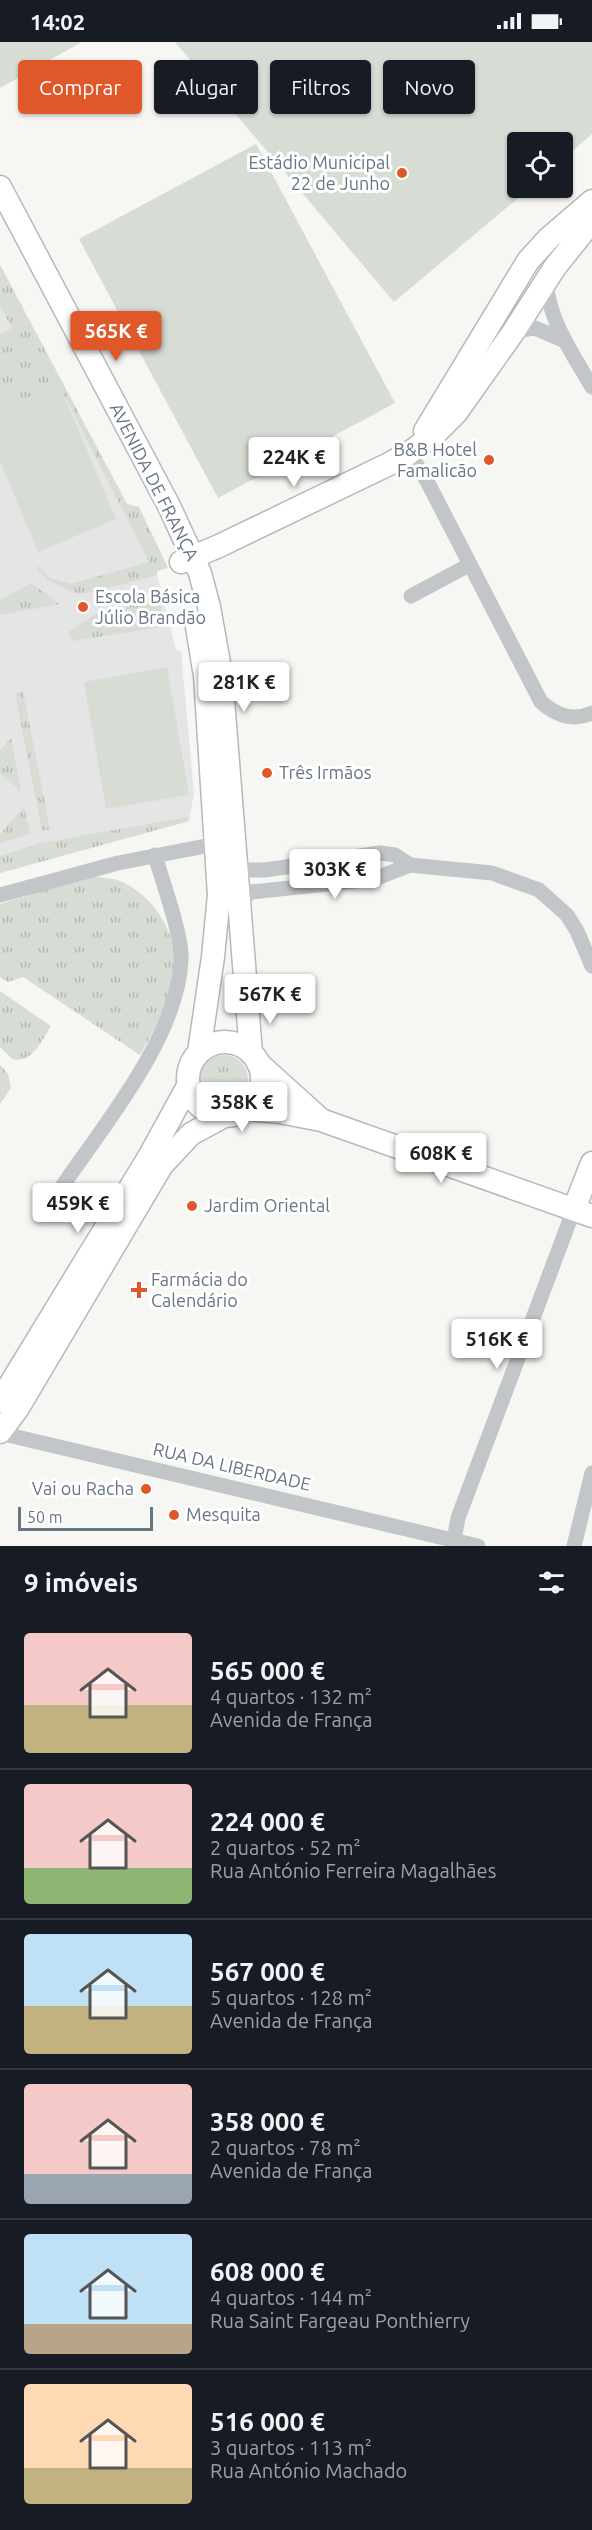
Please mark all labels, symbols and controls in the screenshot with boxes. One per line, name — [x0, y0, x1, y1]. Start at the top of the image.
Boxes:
text: 14:02 — [30, 9, 85, 34]
chip: Comprar — [18, 60, 142, 114]
chip: Alugar — [154, 60, 258, 114]
chip: Filtros — [270, 60, 371, 114]
chip: Novo — [383, 60, 475, 114]
map controls — [507, 132, 573, 198]
button: locate — [507, 132, 573, 198]
place label: Estádio Municipal 22 de Junho — [248, 152, 390, 193]
marker: Estádio Municipal 22 de Junho — [395, 166, 409, 180]
pin: 565K € — [67, 311, 165, 362]
text: 565K € — [84, 319, 148, 342]
street label: AVENIDA DE FRANÇA — [106, 400, 203, 564]
pin: 224K € — [245, 437, 343, 488]
place label: B&B Hotel Famalicão — [393, 439, 477, 480]
text: 224K € — [262, 445, 326, 468]
marker: B&B Hotel Famalicão — [482, 453, 496, 467]
place label: Escola Básica Júlio Brandão — [95, 586, 206, 627]
marker: Escola Básica Júlio Brandão — [76, 600, 90, 614]
pin: 281K € — [195, 662, 293, 713]
text: 281K € — [212, 670, 276, 693]
place label: Três Irmãos — [279, 762, 372, 782]
marker: Três Irmãos — [260, 766, 274, 780]
pin: 303K € — [286, 849, 384, 900]
text: 303K € — [303, 857, 367, 880]
pin: 567K € — [221, 974, 319, 1025]
text: 567K € — [238, 982, 302, 1005]
pin: 358K € — [193, 1082, 291, 1133]
text: 358K € — [210, 1090, 274, 1113]
pin: 608K € — [392, 1133, 490, 1184]
text: 608K € — [409, 1141, 473, 1164]
pin: 459K € — [29, 1183, 127, 1234]
text: 459K € — [46, 1191, 110, 1214]
place label: Jardim Oriental — [204, 1195, 330, 1215]
marker: Jardim Oriental — [185, 1199, 199, 1213]
place label: Farmácia do Calendário — [151, 1269, 248, 1310]
marker: Farmácia do Calendário — [132, 1283, 146, 1297]
pin: 516K € — [448, 1319, 546, 1370]
text: 516K € — [465, 1327, 529, 1350]
street label: RUA DA LIBERDADE — [151, 1438, 313, 1494]
place label: Vai ou Racha — [32, 1478, 134, 1498]
marker: Vai ou Racha — [139, 1482, 153, 1496]
scale bar — [18, 1504, 153, 1532]
place label: Mesquita — [186, 1504, 261, 1524]
text: 50 m — [27, 1508, 63, 1526]
marker: Mesquita — [167, 1508, 181, 1522]
icon: filters — [535, 1566, 568, 1599]
text: 9 imóveis — [24, 1568, 138, 1597]
text: 565 000 € — [210, 1656, 325, 1685]
icon: home — [72, 1657, 144, 1729]
text: 4 quartos · 132 m² — [210, 1685, 372, 1708]
text: Avenida de França — [210, 1708, 373, 1731]
text: 224 000 € — [210, 1807, 325, 1836]
icon: home — [72, 1808, 144, 1880]
text: 2 quartos · 52 m² — [210, 1836, 361, 1859]
text: Rua António Ferreira Magalhães — [210, 1859, 496, 1882]
text: 567 000 € — [210, 1957, 325, 1986]
icon: home — [72, 1958, 144, 2030]
text: 5 quartos · 128 m² — [210, 1986, 372, 2009]
text: Avenida de França — [210, 2009, 373, 2032]
text: 358 000 € — [210, 2107, 325, 2136]
icon: home — [72, 2108, 144, 2180]
text: 2 quartos · 78 m² — [210, 2136, 361, 2159]
text: Avenida de França — [210, 2159, 373, 2182]
text: 608 000 € — [210, 2257, 325, 2286]
icon: home — [72, 2258, 144, 2330]
text: 4 quartos · 144 m² — [210, 2286, 372, 2309]
text: Rua Saint Fargeau Ponthierry — [210, 2309, 470, 2332]
text: 516 000 € — [210, 2407, 325, 2436]
icon: home — [72, 2408, 144, 2480]
text: 3 quartos · 113 m² — [210, 2436, 372, 2459]
text: Rua António Machado — [210, 2459, 407, 2482]

